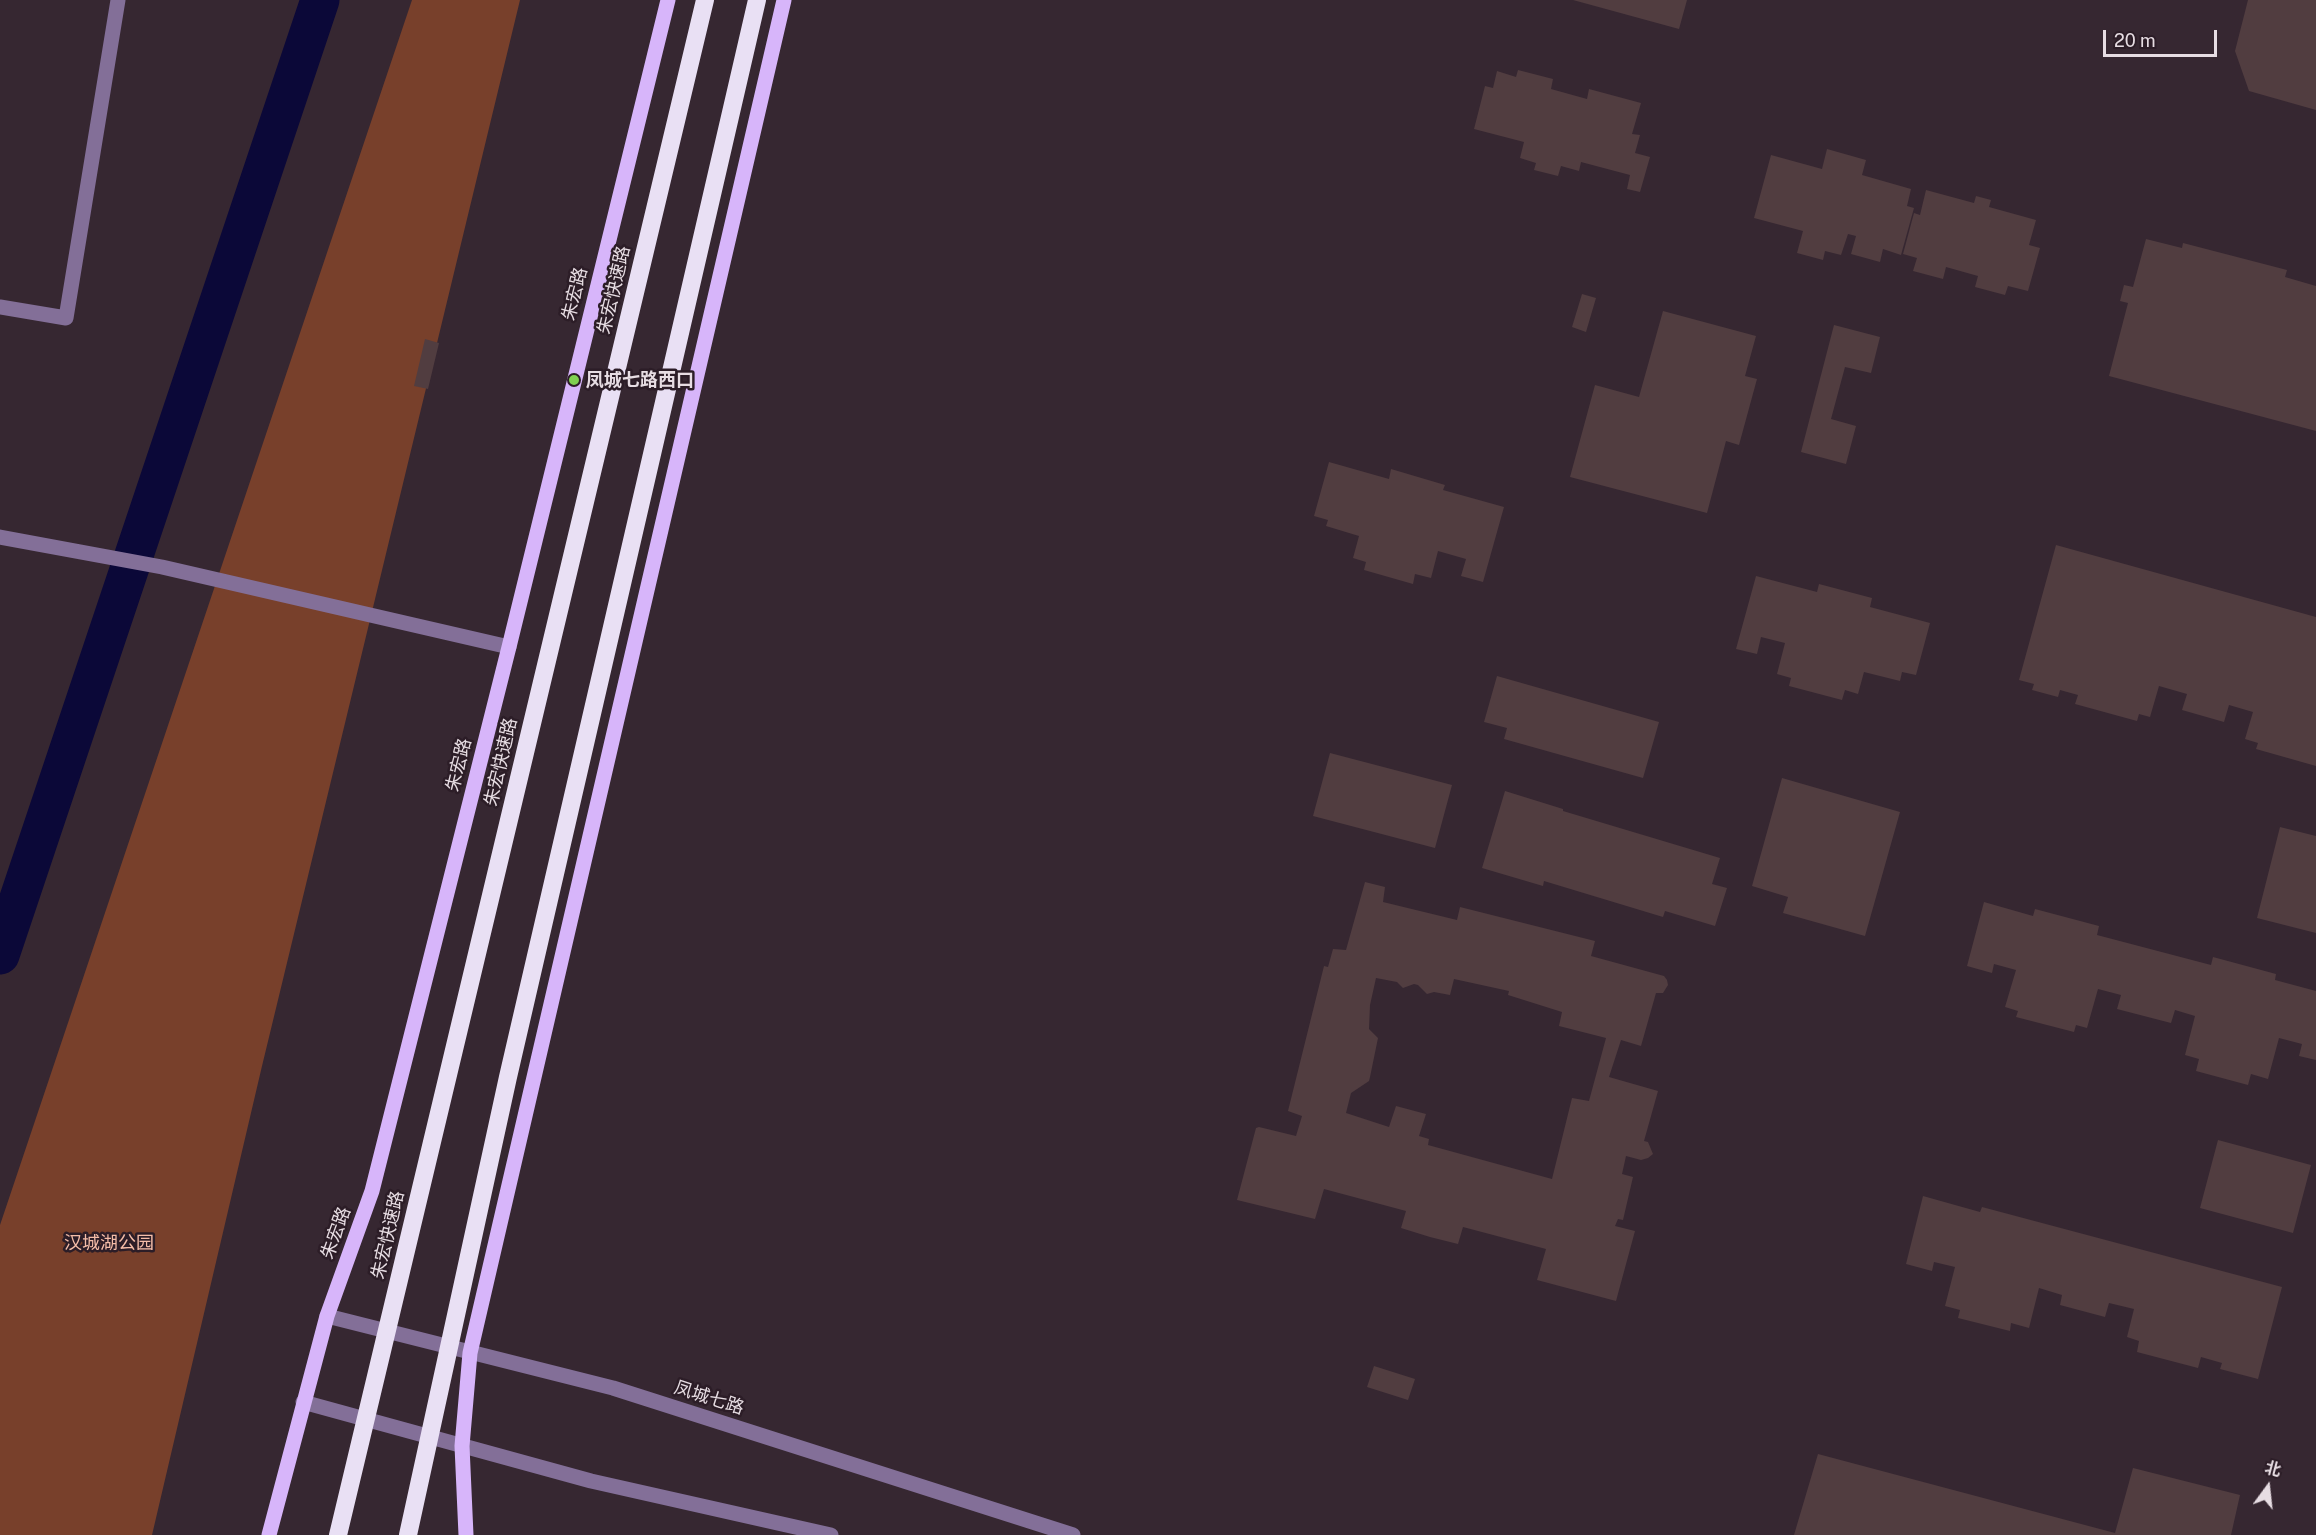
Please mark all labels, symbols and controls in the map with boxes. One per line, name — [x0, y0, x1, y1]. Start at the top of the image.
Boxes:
scale bar — [2106, 18, 2220, 56]
text: 20 m — [2114, 30, 2156, 51]
street label: 朱宏快速路 — [593, 244, 635, 336]
street label: 朱宏路 — [558, 265, 592, 323]
place label: 凤城七路西口 — [586, 369, 694, 391]
marker: 凤城七路西口 — [567, 373, 581, 387]
street label: 朱宏快速路 — [480, 716, 522, 808]
street label: 朱宏路 — [442, 736, 476, 794]
street label: 朱宏快速路 — [367, 1189, 409, 1281]
street label: 朱宏路 — [317, 1204, 355, 1262]
park label: 汉城湖公园 — [64, 1232, 154, 1254]
street label: 凤城七路 — [671, 1377, 747, 1419]
north arrow — [2238, 1457, 2298, 1517]
text: 北 — [2263, 1458, 2283, 1480]

